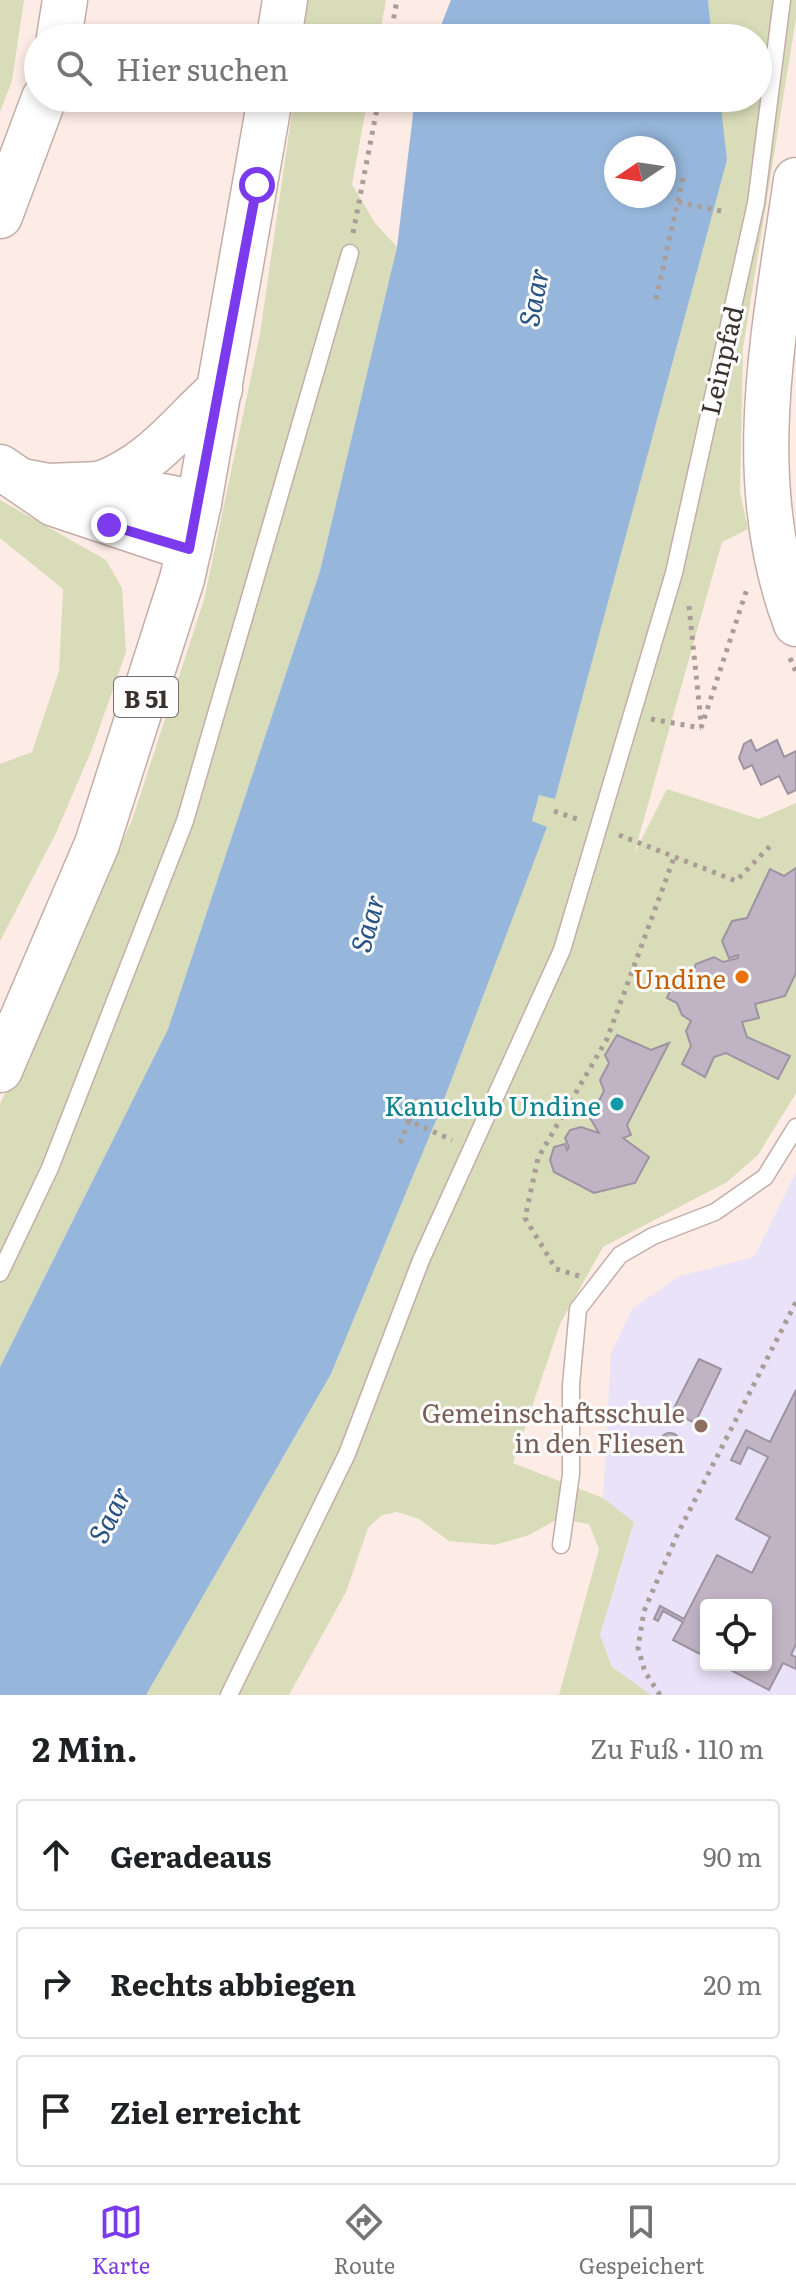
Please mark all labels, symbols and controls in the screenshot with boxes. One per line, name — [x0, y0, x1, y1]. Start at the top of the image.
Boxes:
search box — [24, 24, 772, 112]
icon: search — [52, 46, 96, 90]
text: Hier suchen — [116, 46, 289, 90]
north arrow — [604, 136, 676, 208]
route start — [239, 167, 275, 203]
water label: Saar — [506, 264, 558, 330]
street label: Leinpfad — [688, 301, 752, 419]
route end — [91, 507, 127, 543]
road number: B 51 — [114, 677, 178, 717]
water label: Saar — [338, 889, 394, 957]
place label: Undine — [633, 958, 726, 997]
marker: Undine — [733, 968, 751, 986]
place label: Kanuclub Undine — [384, 1085, 601, 1124]
marker: Kanuclub Undine — [608, 1095, 626, 1113]
place label: Gemeinschaftsschule in den Fliesen — [422, 1392, 685, 1461]
marker: Gemeinschaftsschule in den Fliesen — [692, 1417, 710, 1435]
water label: Saar — [76, 1478, 140, 1550]
map controls — [700, 1599, 772, 1671]
button: locate — [700, 1599, 772, 1671]
text: 2 Min. — [32, 1722, 138, 1772]
text: Zu Fuß · 110 m — [590, 1728, 764, 1767]
icon: ahead — [34, 1833, 78, 1877]
text: Geradeaus — [110, 1833, 272, 1877]
text: 90 m — [703, 1836, 762, 1875]
icon: right — [34, 1961, 78, 2005]
text: Rechts abbiegen — [110, 1961, 356, 2005]
text: 20 m — [703, 1964, 762, 2003]
icon: arrive — [34, 2089, 78, 2133]
text: Ziel erreicht — [110, 2089, 301, 2133]
tab: Karte — [92, 2200, 150, 2281]
tab: Route — [334, 2200, 395, 2281]
tab: Gespeichert — [579, 2200, 704, 2281]

